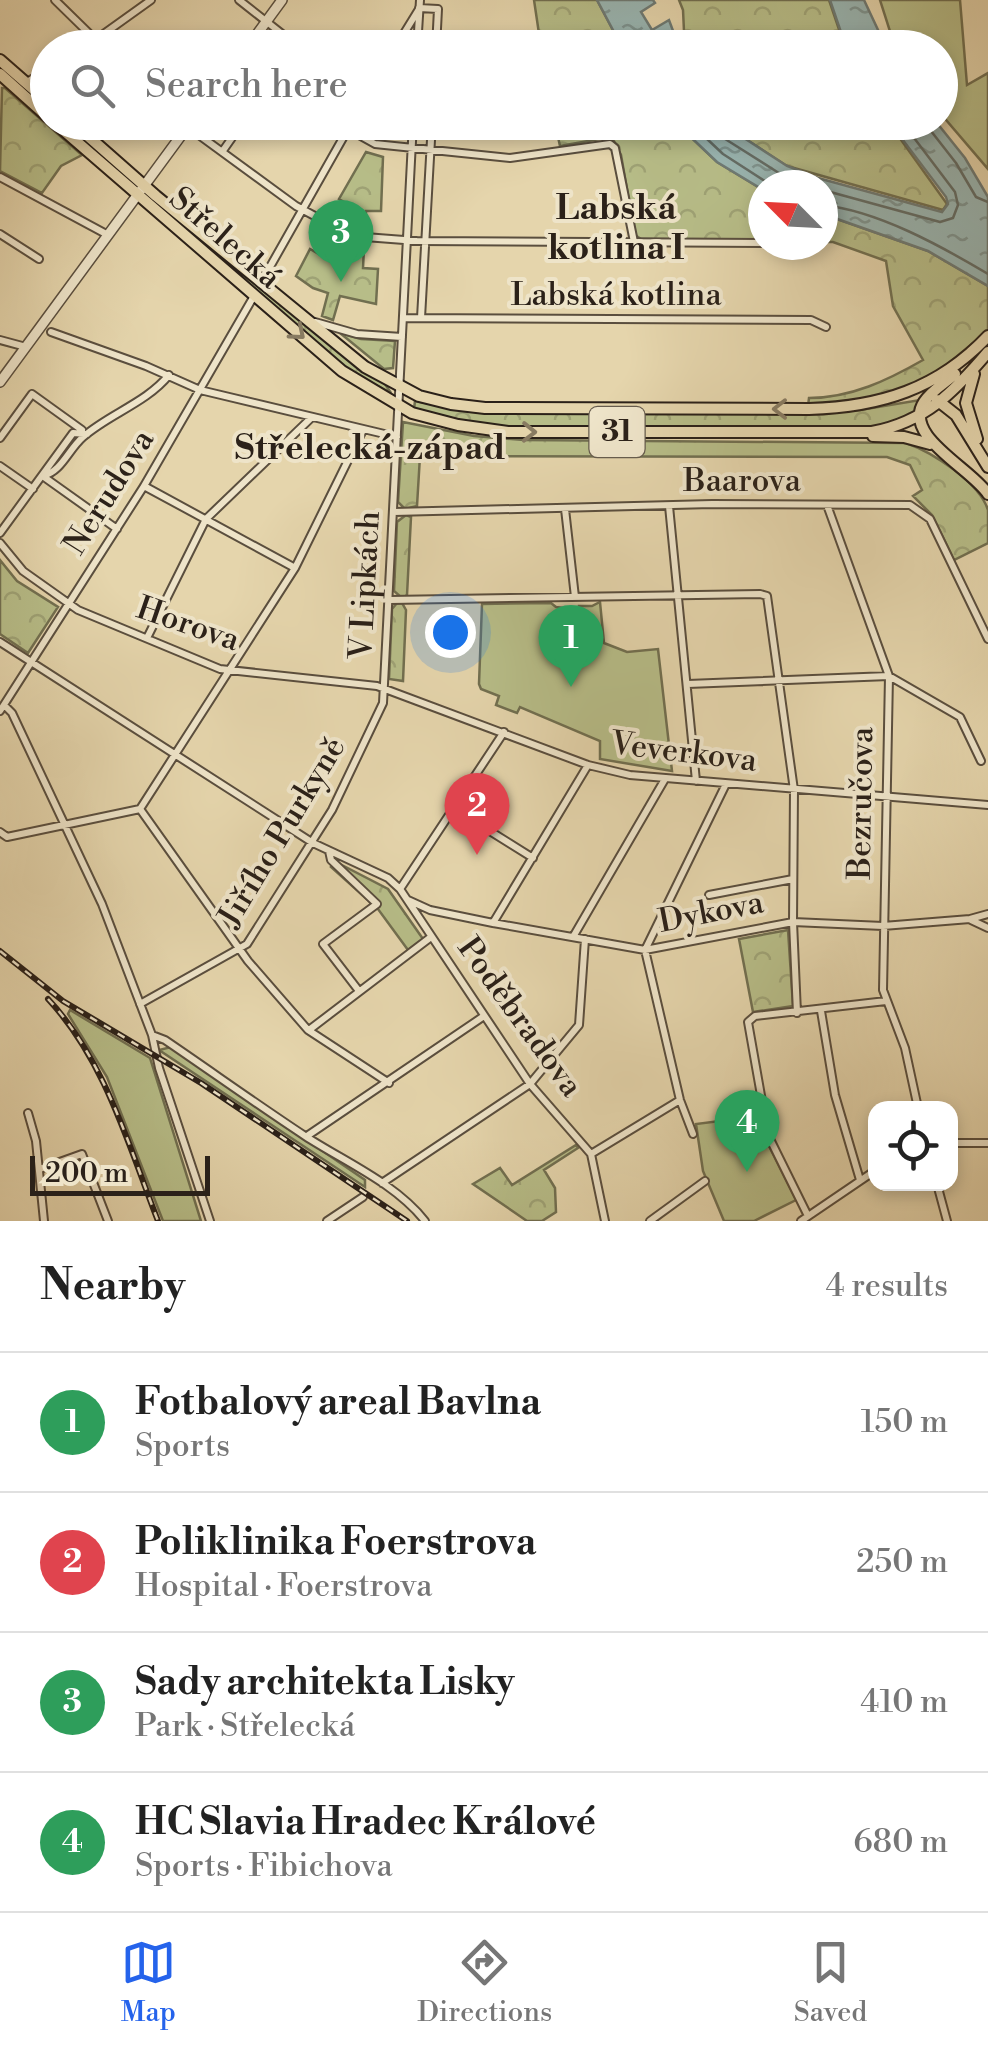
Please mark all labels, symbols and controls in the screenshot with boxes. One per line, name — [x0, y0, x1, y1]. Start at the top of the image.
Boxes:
search box — [30, 30, 958, 140]
icon: search — [65, 58, 120, 113]
text: Search here — [145, 62, 348, 109]
north arrow — [748, 170, 838, 260]
street label: Střelecká — [161, 179, 290, 298]
district label: Labská kotlina I — [547, 187, 685, 270]
pin: 3 — [308, 200, 374, 282]
street label: Labská kotlina — [510, 275, 722, 315]
one-way arrow — [287, 321, 305, 339]
one-way arrow — [772, 398, 788, 420]
road number: 31 — [590, 407, 644, 457]
street label: Nerudova — [55, 421, 163, 562]
one-way arrow — [522, 421, 537, 443]
district label: Střelecká-západ — [235, 427, 505, 470]
street label: Baarova — [682, 461, 802, 501]
street label: V Lipkách — [341, 510, 389, 661]
street label: Horova — [131, 588, 246, 660]
pin: 1 — [538, 604, 604, 687]
your location — [425, 607, 476, 658]
street label: Veverkova — [608, 723, 760, 781]
street label: Bezručova — [840, 726, 882, 881]
street label: Jiřího Purkyně — [209, 730, 354, 935]
pin: 2 — [444, 772, 510, 855]
street label: Dykova — [655, 882, 768, 942]
street label: Poděbradova — [449, 929, 592, 1105]
pin: 4 — [714, 1090, 780, 1172]
map controls — [868, 1101, 958, 1191]
button: locate — [868, 1101, 958, 1191]
scale bar — [30, 1151, 210, 1196]
text: 200 m — [45, 1156, 128, 1191]
text: Nearby — [40, 1260, 185, 1313]
text: 4 results — [826, 1266, 948, 1306]
text: Fotbalový areal Bavlna — [135, 1379, 541, 1426]
text: 1 — [65, 1402, 80, 1442]
text: 150 m — [861, 1402, 948, 1442]
text: Sports — [135, 1426, 230, 1466]
text: Poliklinika Foerstrova — [135, 1519, 536, 1566]
text: 2 — [62, 1542, 83, 1582]
text: 250 m — [856, 1542, 948, 1582]
text: Hospital · Foerstrova — [135, 1566, 432, 1606]
text: Sady architekta Lisky — [135, 1659, 515, 1706]
text: 3 — [63, 1682, 82, 1722]
text: 410 m — [860, 1682, 948, 1722]
text: Park · Střelecká — [135, 1706, 355, 1746]
text: HC Slavia Hradec Králové — [135, 1799, 596, 1846]
text: 4 — [62, 1822, 83, 1862]
text: 680 m — [853, 1822, 948, 1862]
text: Sports · Fibichova — [135, 1846, 393, 1886]
tab: Map — [121, 1935, 176, 2030]
tab: Directions — [417, 1935, 552, 2030]
tab: Saved — [794, 1935, 867, 2030]

